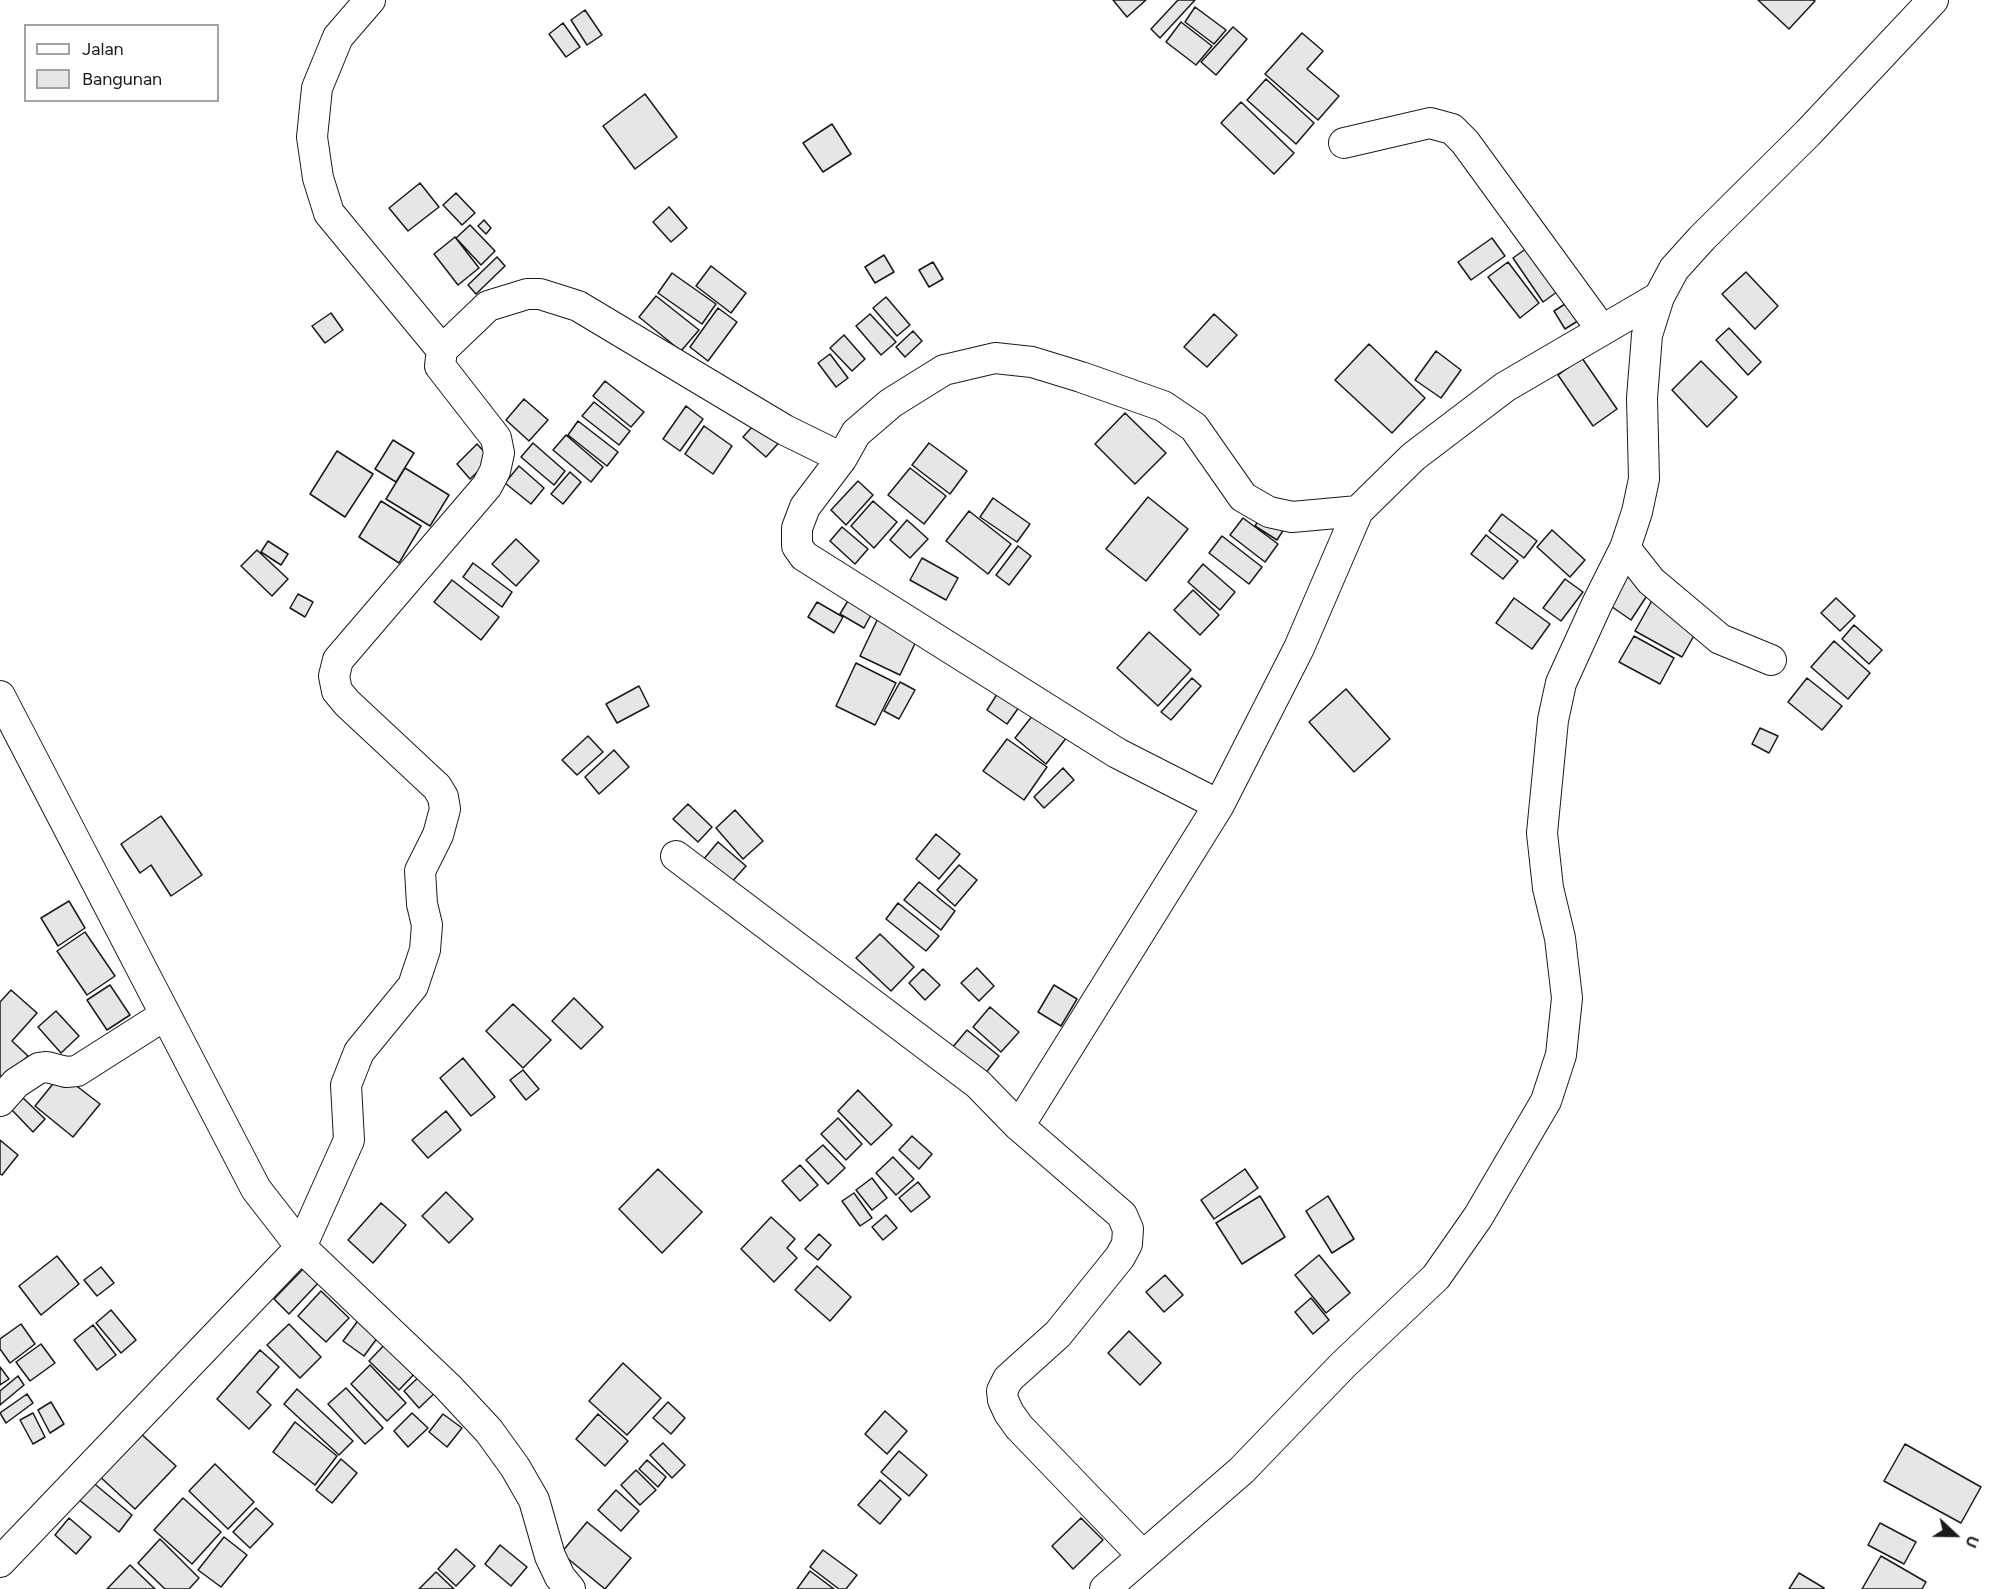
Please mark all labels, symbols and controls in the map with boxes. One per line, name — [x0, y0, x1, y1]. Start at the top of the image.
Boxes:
legend — [24, 24, 219, 102]
text: Jalan — [82, 38, 124, 60]
text: Bangunan — [82, 68, 162, 90]
north arrow — [1925, 1505, 1985, 1565]
text: U — [1961, 1533, 1983, 1551]

